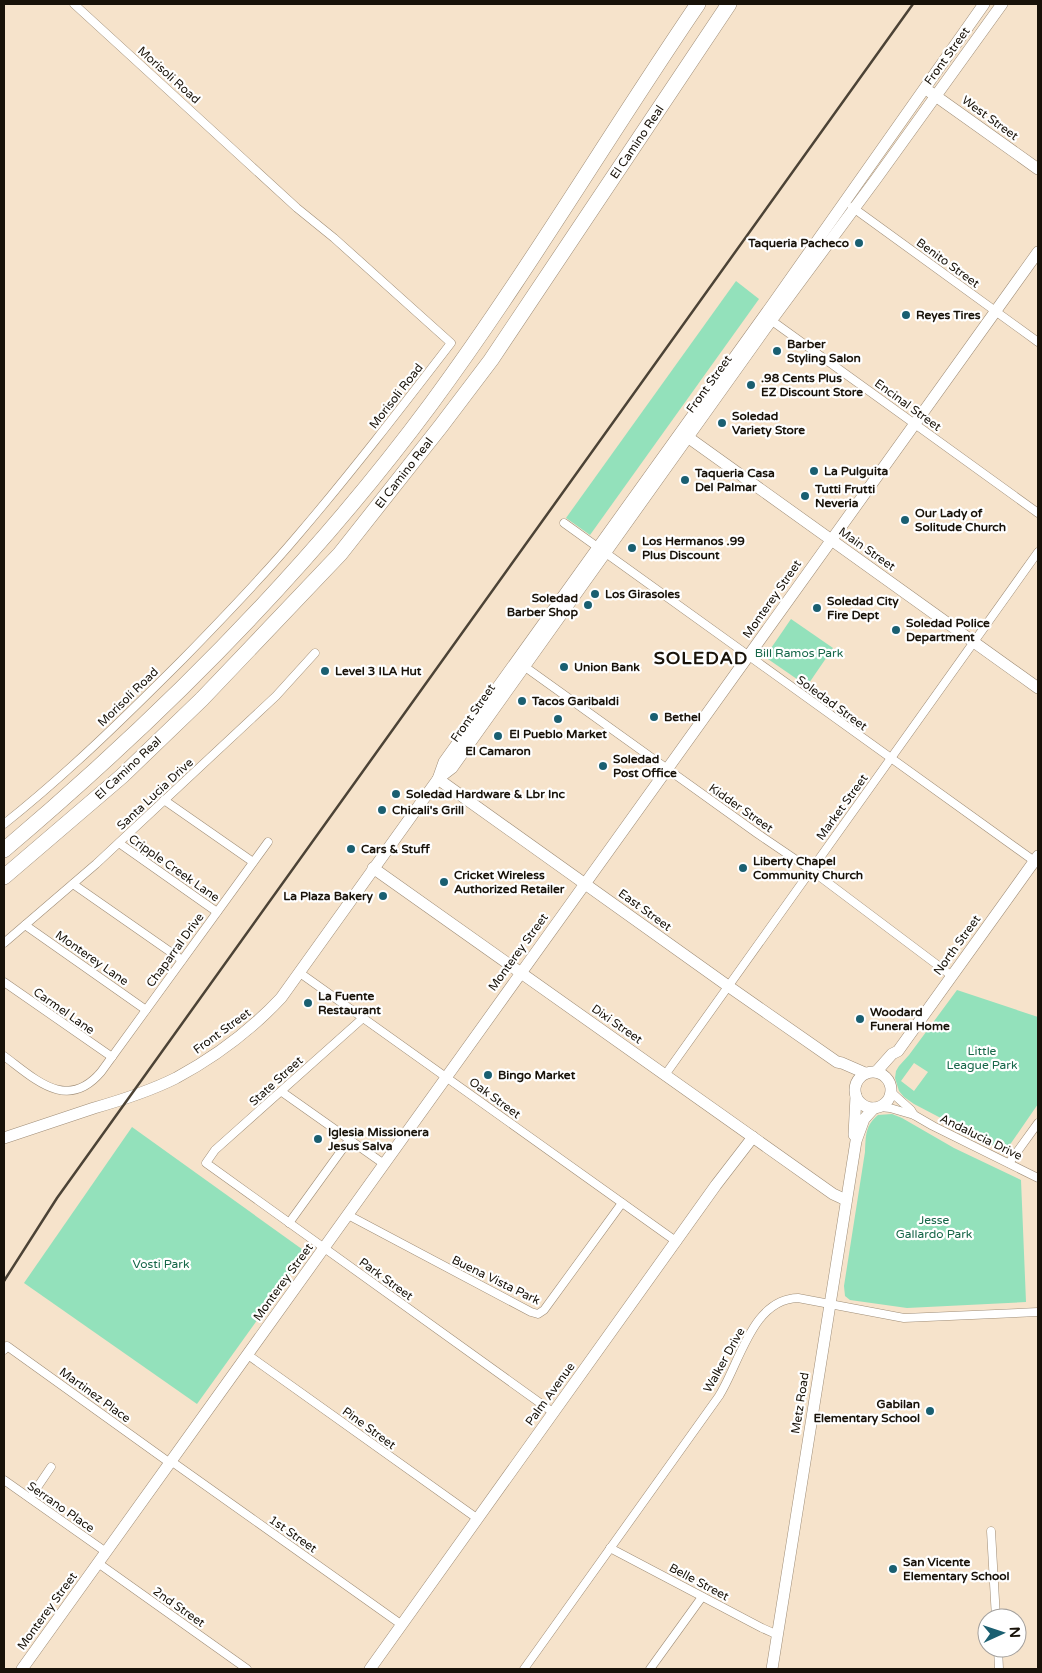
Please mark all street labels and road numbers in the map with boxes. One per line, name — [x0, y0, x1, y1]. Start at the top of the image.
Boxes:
street label: Front Street — [921, 24, 973, 88]
street label: Morisoli Road — [135, 43, 203, 107]
street label: West Street — [959, 93, 1021, 143]
street label: El Camino Real — [607, 103, 667, 181]
street label: Benito Street — [914, 235, 983, 291]
street label: Front Street — [683, 352, 735, 416]
street label: Morisoli Road — [366, 361, 426, 431]
street label: Encinal Street — [872, 376, 944, 434]
street label: El Camino Real — [372, 435, 436, 511]
street label: Main Street — [836, 524, 898, 574]
street label: Monterey Street — [740, 557, 804, 641]
street label: Morisoli Road — [95, 665, 161, 729]
street label: Soledad Street — [794, 673, 870, 734]
street label: Front Street — [448, 681, 498, 745]
street label: El Camino Real — [92, 734, 164, 802]
street label: Santa Lucia Drive — [114, 755, 196, 833]
street label: Market Street — [813, 771, 871, 843]
street label: Kidder Street — [706, 781, 776, 835]
street label: Cripple Creek Lane — [126, 831, 222, 905]
street label: East Street — [616, 886, 675, 934]
street label: Chaparral Drive — [143, 910, 207, 990]
street label: Monterey Street — [485, 910, 551, 993]
street label: North Street — [931, 912, 984, 978]
street label: Monterey Lane — [53, 928, 131, 988]
street label: Carmel Lane — [31, 985, 97, 1037]
street label: Dixi Street — [589, 1001, 645, 1047]
street label: Front Street — [190, 1005, 254, 1057]
street label: State Street — [246, 1053, 306, 1109]
street label: Oak Street — [466, 1075, 524, 1122]
street label: Andalucia Drive — [938, 1111, 1025, 1163]
street label: Monterey Street — [250, 1240, 316, 1323]
street label: Buena Vista Park — [450, 1253, 543, 1308]
street label: Park Street — [356, 1255, 416, 1303]
street label: Walker Drive — [700, 1325, 748, 1395]
street label: Palm Avenue — [522, 1360, 578, 1428]
street label: Martinez Place — [57, 1364, 133, 1426]
street label: Metz Road — [788, 1371, 812, 1435]
street label: Pine Street — [340, 1404, 399, 1452]
street label: Serrano Place — [25, 1479, 97, 1535]
street label: 1st Street — [266, 1512, 320, 1556]
street label: Belle Street — [667, 1561, 731, 1604]
street label: Monterey Street — [14, 1569, 80, 1652]
street label: 2nd Street — [150, 1584, 208, 1630]

